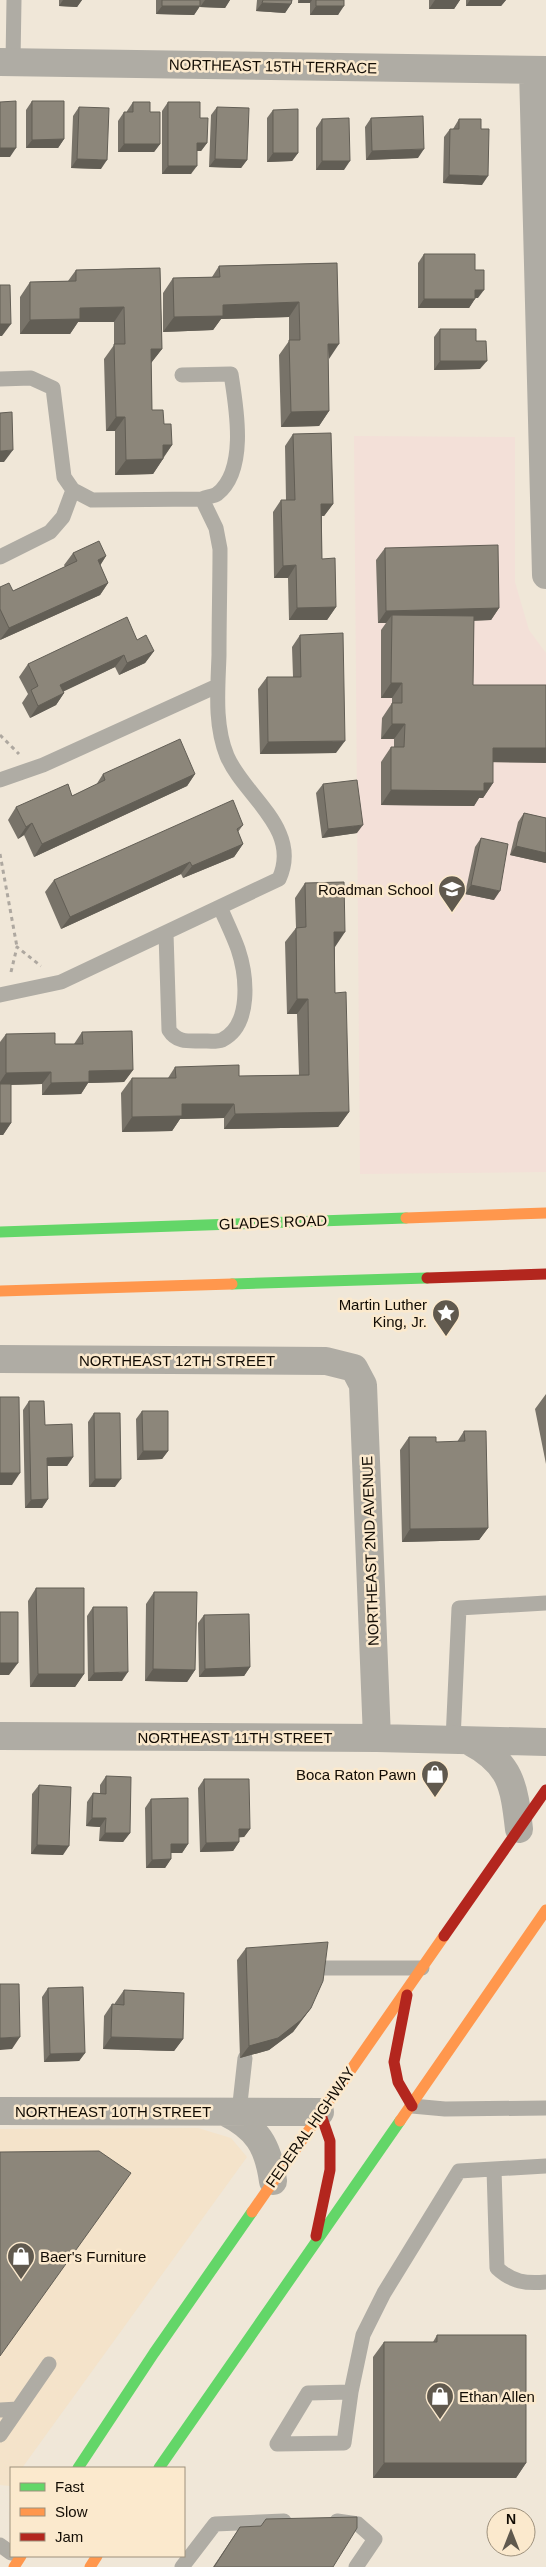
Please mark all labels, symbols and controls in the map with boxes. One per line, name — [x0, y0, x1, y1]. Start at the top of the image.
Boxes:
street label: NORTHEAST 15TH TERRACE — [169, 56, 377, 76]
school or university icon: Roadman School — [437, 874, 467, 913]
place label: Roadman School — [318, 881, 433, 898]
street label: GLADES ROAD — [219, 1212, 328, 1232]
place label: Martin Luther King, Jr. — [339, 1296, 427, 1330]
place icon: Martin Luther King, Jr. — [431, 1298, 461, 1337]
street label: NORTHEAST 12TH STREET — [79, 1352, 275, 1369]
street label: NORTHEAST 2ND AVENUE — [358, 1456, 382, 1646]
street label: NORTHEAST 11TH STREET — [137, 1729, 333, 1746]
shop icon: Boca Raton Pawn — [420, 1759, 450, 1798]
place label: Boca Raton Pawn — [296, 1766, 416, 1783]
street label: FEDERAL HIGHWAY — [262, 2064, 358, 2190]
street label: NORTHEAST 10TH STREET — [15, 2103, 211, 2120]
shop icon: Baer's Furniture — [6, 2241, 36, 2280]
place label: Baer's Furniture — [40, 2248, 146, 2265]
shop icon: Ethan Allen — [425, 2381, 455, 2420]
place label: Ethan Allen — [459, 2388, 535, 2405]
legend — [10, 2467, 185, 2557]
text: Fast — [55, 2478, 85, 2495]
text: Slow — [55, 2503, 88, 2520]
north arrow — [486, 2507, 536, 2557]
text: N — [506, 2511, 516, 2527]
text: Jam — [55, 2528, 83, 2545]

